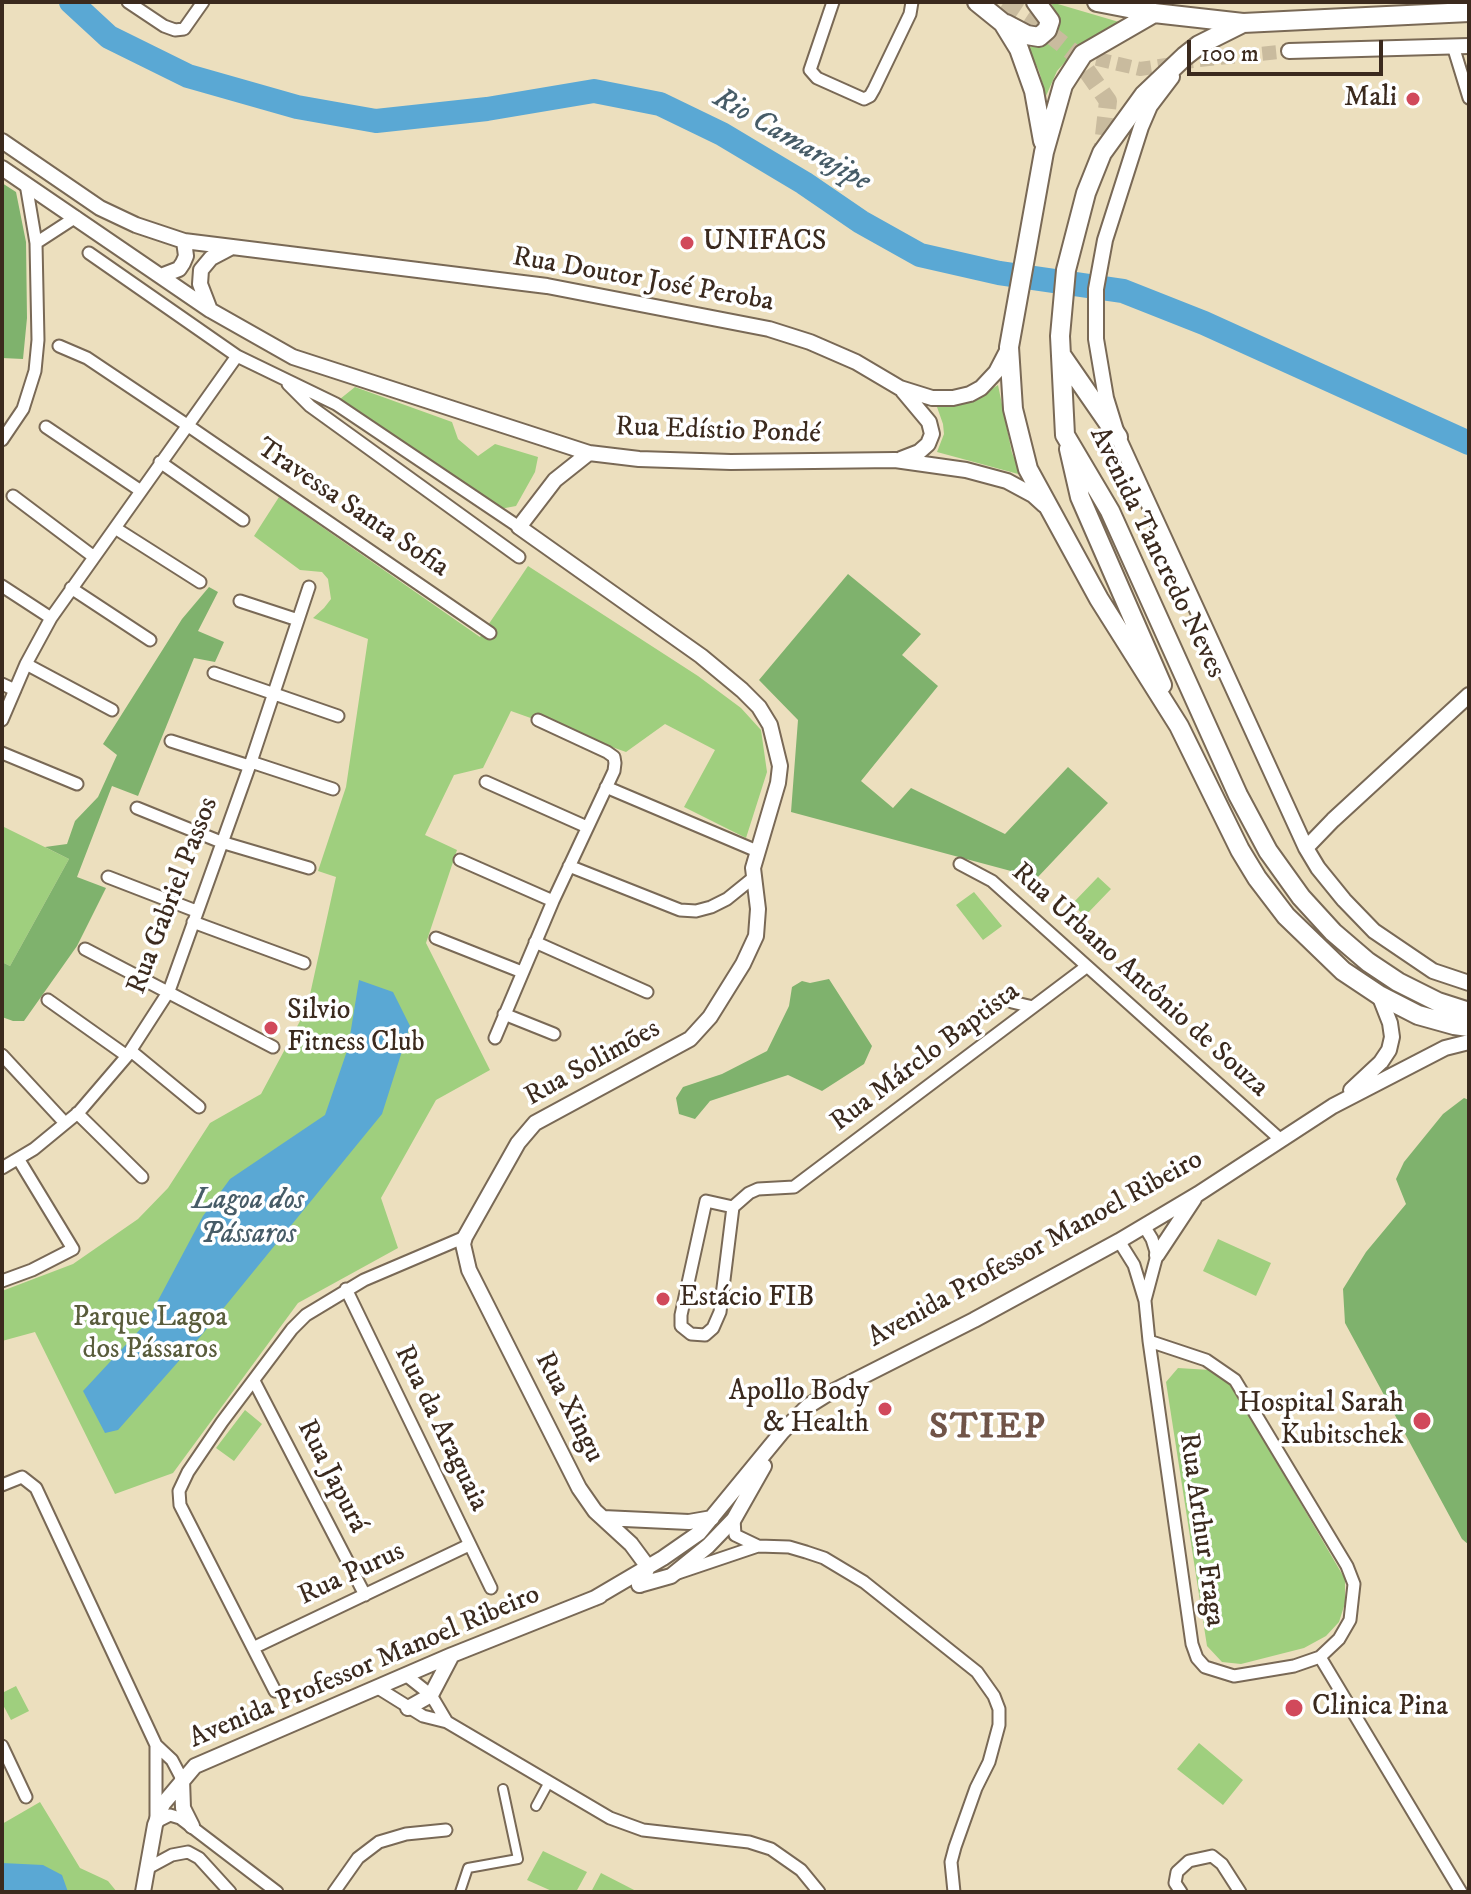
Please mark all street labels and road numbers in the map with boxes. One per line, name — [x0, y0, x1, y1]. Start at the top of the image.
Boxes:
street label: Rua Doutor José Peroba — [510, 241, 776, 321]
street label: Rua Edístio Pondé — [615, 412, 821, 452]
street label: Avenida Tancredo Neves — [1081, 422, 1231, 684]
street label: Travessa Santa Sofia — [249, 432, 455, 586]
street label: Rua Gabriel Passos — [121, 793, 227, 999]
street label: Rua Urbano Antônio de Souza — [1004, 857, 1274, 1105]
street label: Rua Márclo Baptista — [825, 976, 1027, 1140]
street label: Rua Solimões — [520, 1013, 666, 1115]
street label: Avenida Professor Manoel Ribeiro — [863, 1144, 1209, 1356]
street label: Rua da Araguaia — [385, 1341, 495, 1517]
street label: Rua Xingu — [526, 1347, 610, 1469]
street label: Rua Japurá — [288, 1415, 374, 1539]
street label: Rua Arthur Fraga — [1170, 1431, 1230, 1629]
street label: Rua Purus — [294, 1536, 410, 1614]
street label: Avenida Professor Manoel Ribeiro — [185, 1579, 545, 1757]

